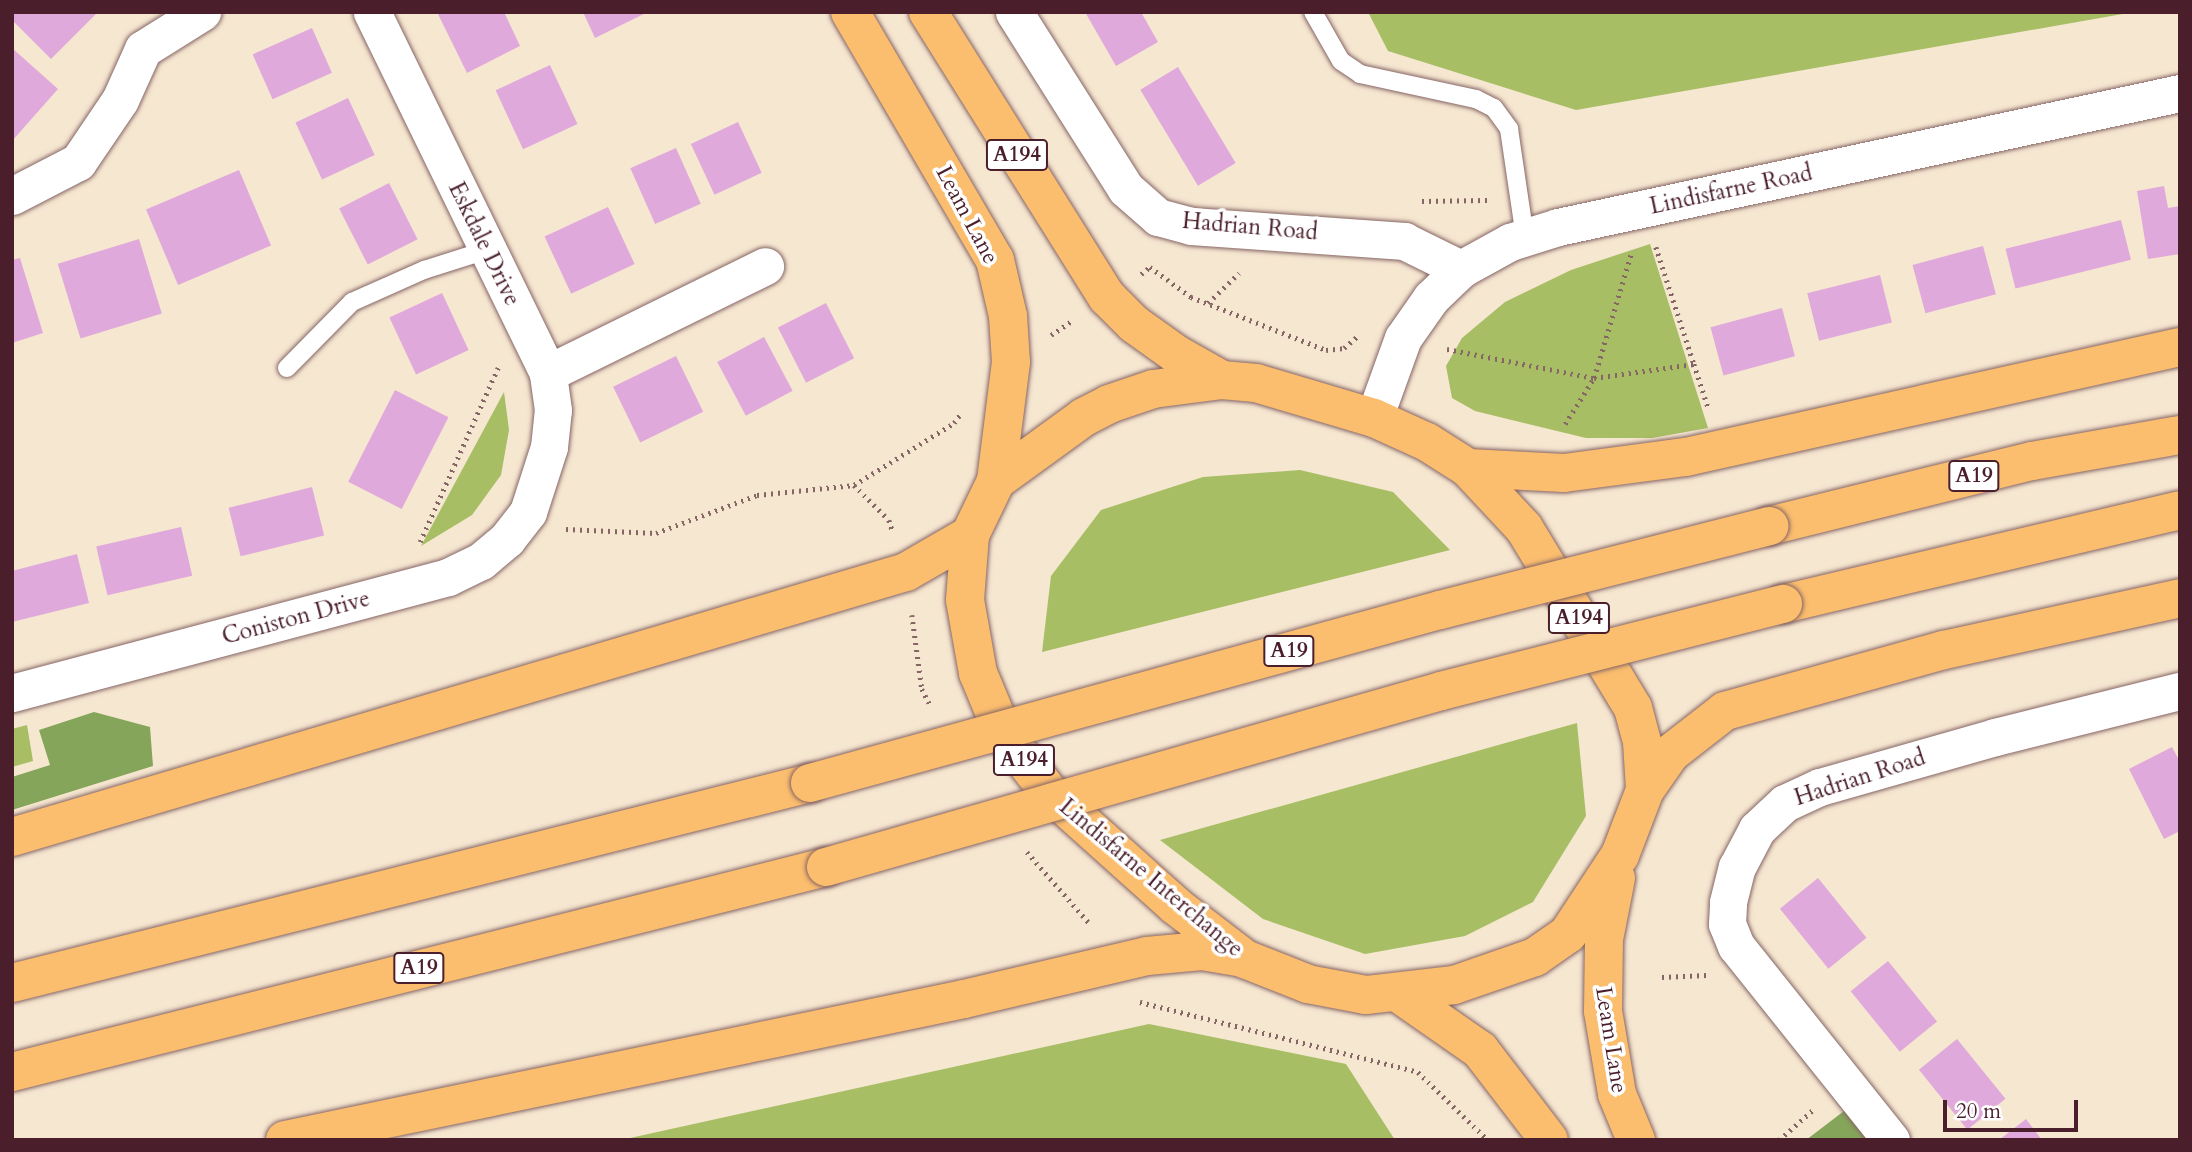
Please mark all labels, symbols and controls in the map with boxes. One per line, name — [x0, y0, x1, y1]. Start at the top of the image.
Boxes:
road number: A194 — [986, 138, 1048, 172]
street label: Lindisfarne Road — [1647, 159, 1815, 221]
street label: Leam Lane — [930, 161, 1004, 269]
street label: Eskdale Drive — [442, 178, 526, 310]
street label: Hadrian Road — [1181, 207, 1319, 247]
road number: A19 — [1948, 458, 2000, 494]
street label: Coniston Drive — [219, 585, 373, 651]
road number: A194 — [1548, 600, 1610, 636]
road number: A19 — [1263, 634, 1315, 668]
road number: A194 — [992, 742, 1056, 778]
street label: Hadrian Road — [1791, 744, 1929, 812]
street label: Lindisfarne Interchange — [1054, 793, 1248, 963]
road number: A19 — [393, 950, 445, 986]
street label: Leam Lane — [1589, 985, 1633, 1095]
scale bar — [1947, 1086, 2082, 1130]
text: 20 m — [1956, 1097, 2001, 1126]

